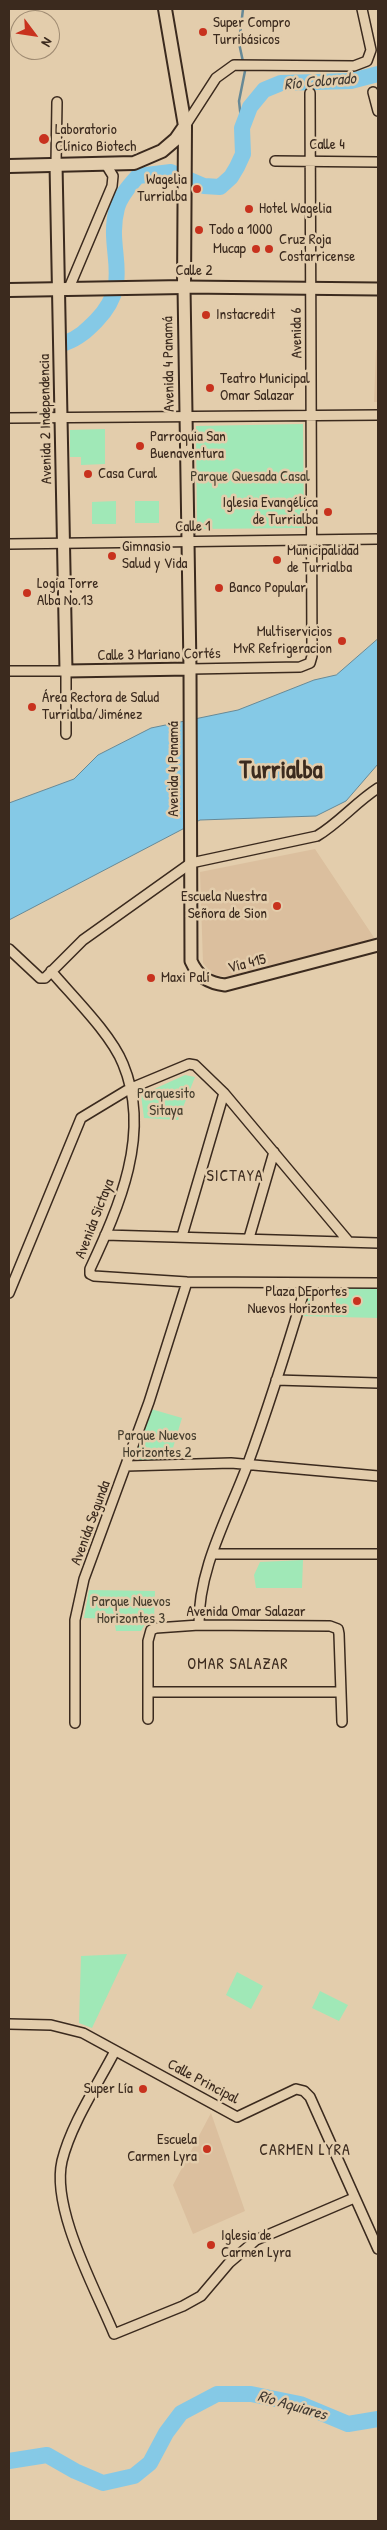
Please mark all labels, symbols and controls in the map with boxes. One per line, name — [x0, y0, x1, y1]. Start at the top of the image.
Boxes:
north arrow — [10, 10, 60, 60]
place label: Super Compro Turribásicos — [213, 14, 290, 49]
marker: Super Compro Turribásicos — [197, 26, 209, 38]
text: N — [37, 34, 57, 51]
water label: Río Colorado — [283, 69, 357, 95]
place label: Laboratorio Clínico Biotech — [55, 121, 136, 156]
marker: Laboratorio Clínico Biotech — [37, 132, 51, 146]
street label: Calle 4 — [309, 136, 345, 154]
place label: Wagelia Turrialba — [137, 171, 187, 206]
marker: Wagelia Turrialba — [191, 183, 203, 195]
place label: Hotel Wagelia — [259, 200, 332, 218]
marker: Hotel Wagelia — [243, 203, 255, 215]
place label: Todo a 1000 — [209, 221, 272, 239]
marker: Todo a 1000 — [193, 224, 205, 236]
place label: Cruz Roja Costarricense — [279, 231, 355, 266]
place label: Mucap — [213, 240, 246, 258]
marker: Mucap — [250, 243, 262, 255]
marker: Cruz Roja Costarricense — [263, 243, 275, 255]
street label: Calle 2 — [175, 262, 213, 280]
place label: Instacredit — [216, 306, 275, 324]
street label: Avenida 6 — [288, 308, 306, 358]
marker: Instacredit — [200, 309, 212, 321]
street label: Avenida 4 Panamá — [159, 316, 179, 412]
street label: Avenida 2 Independencia — [36, 354, 56, 484]
place label: Teatro Municipal Omar Salazar — [220, 370, 310, 405]
marker: Teatro Municipal Omar Salazar — [204, 382, 216, 394]
place label: Parroquia San Buenaventura — [150, 428, 226, 463]
marker: Parroquia San Buenaventura — [134, 440, 146, 452]
place label: Casa Cural — [98, 465, 157, 483]
marker: Casa Cural — [82, 468, 94, 480]
park label: Parque Quesada Casal — [190, 468, 310, 486]
place label: Iglesia Evangélica de Turrialba — [222, 494, 318, 529]
marker: Iglesia Evangélica de Turrialba — [322, 506, 334, 518]
street label: Calle 1 — [175, 518, 211, 536]
place label: Gimnasio Salud y Vida — [122, 538, 187, 573]
place label: Municipalidad de Turrialba — [287, 542, 358, 577]
marker: Gimnasio Salud y Vida — [106, 550, 118, 562]
marker: Municipalidad de Turrialba — [271, 554, 283, 566]
place label: Logia Torre Alba No.13 — [37, 575, 99, 610]
place label: Banco Popular — [229, 579, 306, 597]
marker: Banco Popular — [213, 582, 225, 594]
marker: Logia Torre Alba No.13 — [21, 587, 33, 599]
place label: Multiservicios MvR Refrigeracion — [233, 623, 332, 658]
marker: Multiservicios MvR Refrigeracion — [336, 635, 348, 647]
street label: Calle 3 Mariano Cortés — [97, 645, 221, 665]
place label: Área Rectora de Salud Turrialba/Jiménez — [42, 689, 159, 724]
marker: Área Rectora de Salud Turrialba/Jiménez — [26, 701, 38, 713]
street label: Avenida 4 Panamá — [165, 721, 183, 817]
district label: Turrialba — [239, 756, 323, 786]
place label: Escuela Nuestra Señora de Sion — [181, 888, 267, 923]
marker: Escuela Nuestra Señora de Sion — [271, 900, 283, 912]
street label: Vía 415 — [226, 951, 268, 977]
place label: Maxi Palí — [161, 969, 210, 987]
marker: Maxi Palí — [145, 972, 157, 984]
park label: Parquesito Sitaya — [137, 1085, 195, 1120]
district label: SICTAYA — [206, 1167, 264, 1187]
street label: Avenida Sictaya — [72, 1177, 118, 1261]
place label: Plaza DEportes Nuevos Horizontes — [247, 1283, 347, 1318]
marker: Plaza DEportes Nuevos Horizontes — [351, 1295, 363, 1307]
park label: Parque Nuevos Horizontes 2 — [117, 1427, 197, 1462]
street label: Avenida Segunda — [67, 1478, 115, 1568]
park label: Parque Nuevos Horizontes 3 — [91, 1593, 171, 1628]
street label: Avenida Omar Salazar — [187, 1603, 305, 1621]
district label: OMAR SALAZAR — [186, 1655, 290, 1675]
street label: Calle Principal — [164, 2056, 242, 2108]
place label: Super Lía — [84, 2080, 133, 2098]
marker: Super Lía — [137, 2083, 149, 2095]
place label: Escuela Carmen Lyra — [127, 2131, 197, 2166]
district label: CARMEN LYRA — [258, 2141, 352, 2161]
marker: Escuela Carmen Lyra — [201, 2143, 213, 2155]
place label: Iglesia de Carmen Lyra — [221, 2227, 291, 2262]
marker: Iglesia de Carmen Lyra — [205, 2239, 217, 2251]
water label: Río Aquiares — [255, 2387, 329, 2425]

